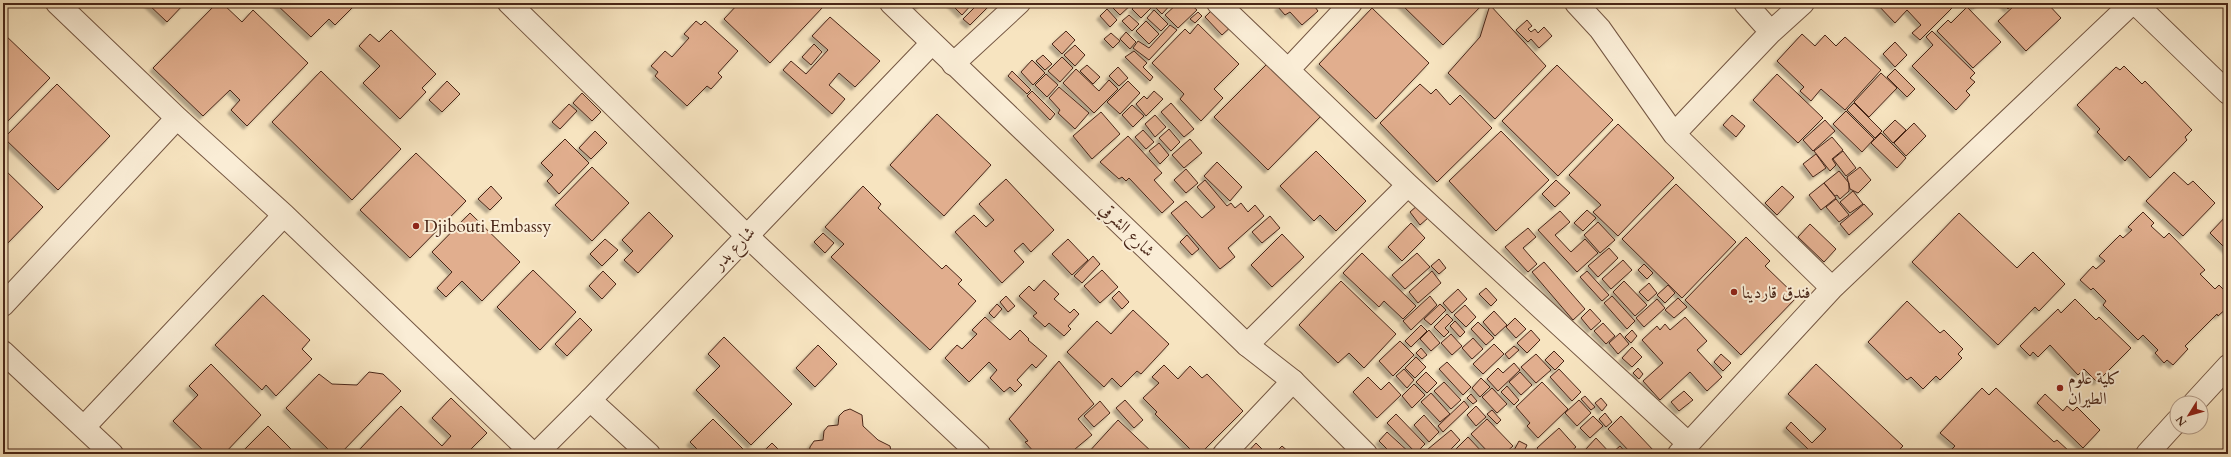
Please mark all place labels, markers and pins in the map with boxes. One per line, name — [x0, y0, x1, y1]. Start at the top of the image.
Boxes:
place label: Djibouti Embassy — [424, 215, 551, 238]
marker: Djibouti Embassy — [411, 221, 421, 231]
place label: فندق قاردينا — [1742, 281, 1811, 304]
marker: فندق قاردينا — [1729, 287, 1739, 297]
place label: كلية علوم الطيران — [2068, 367, 2120, 410]
marker: كلية علوم الطيران — [2055, 383, 2065, 393]

